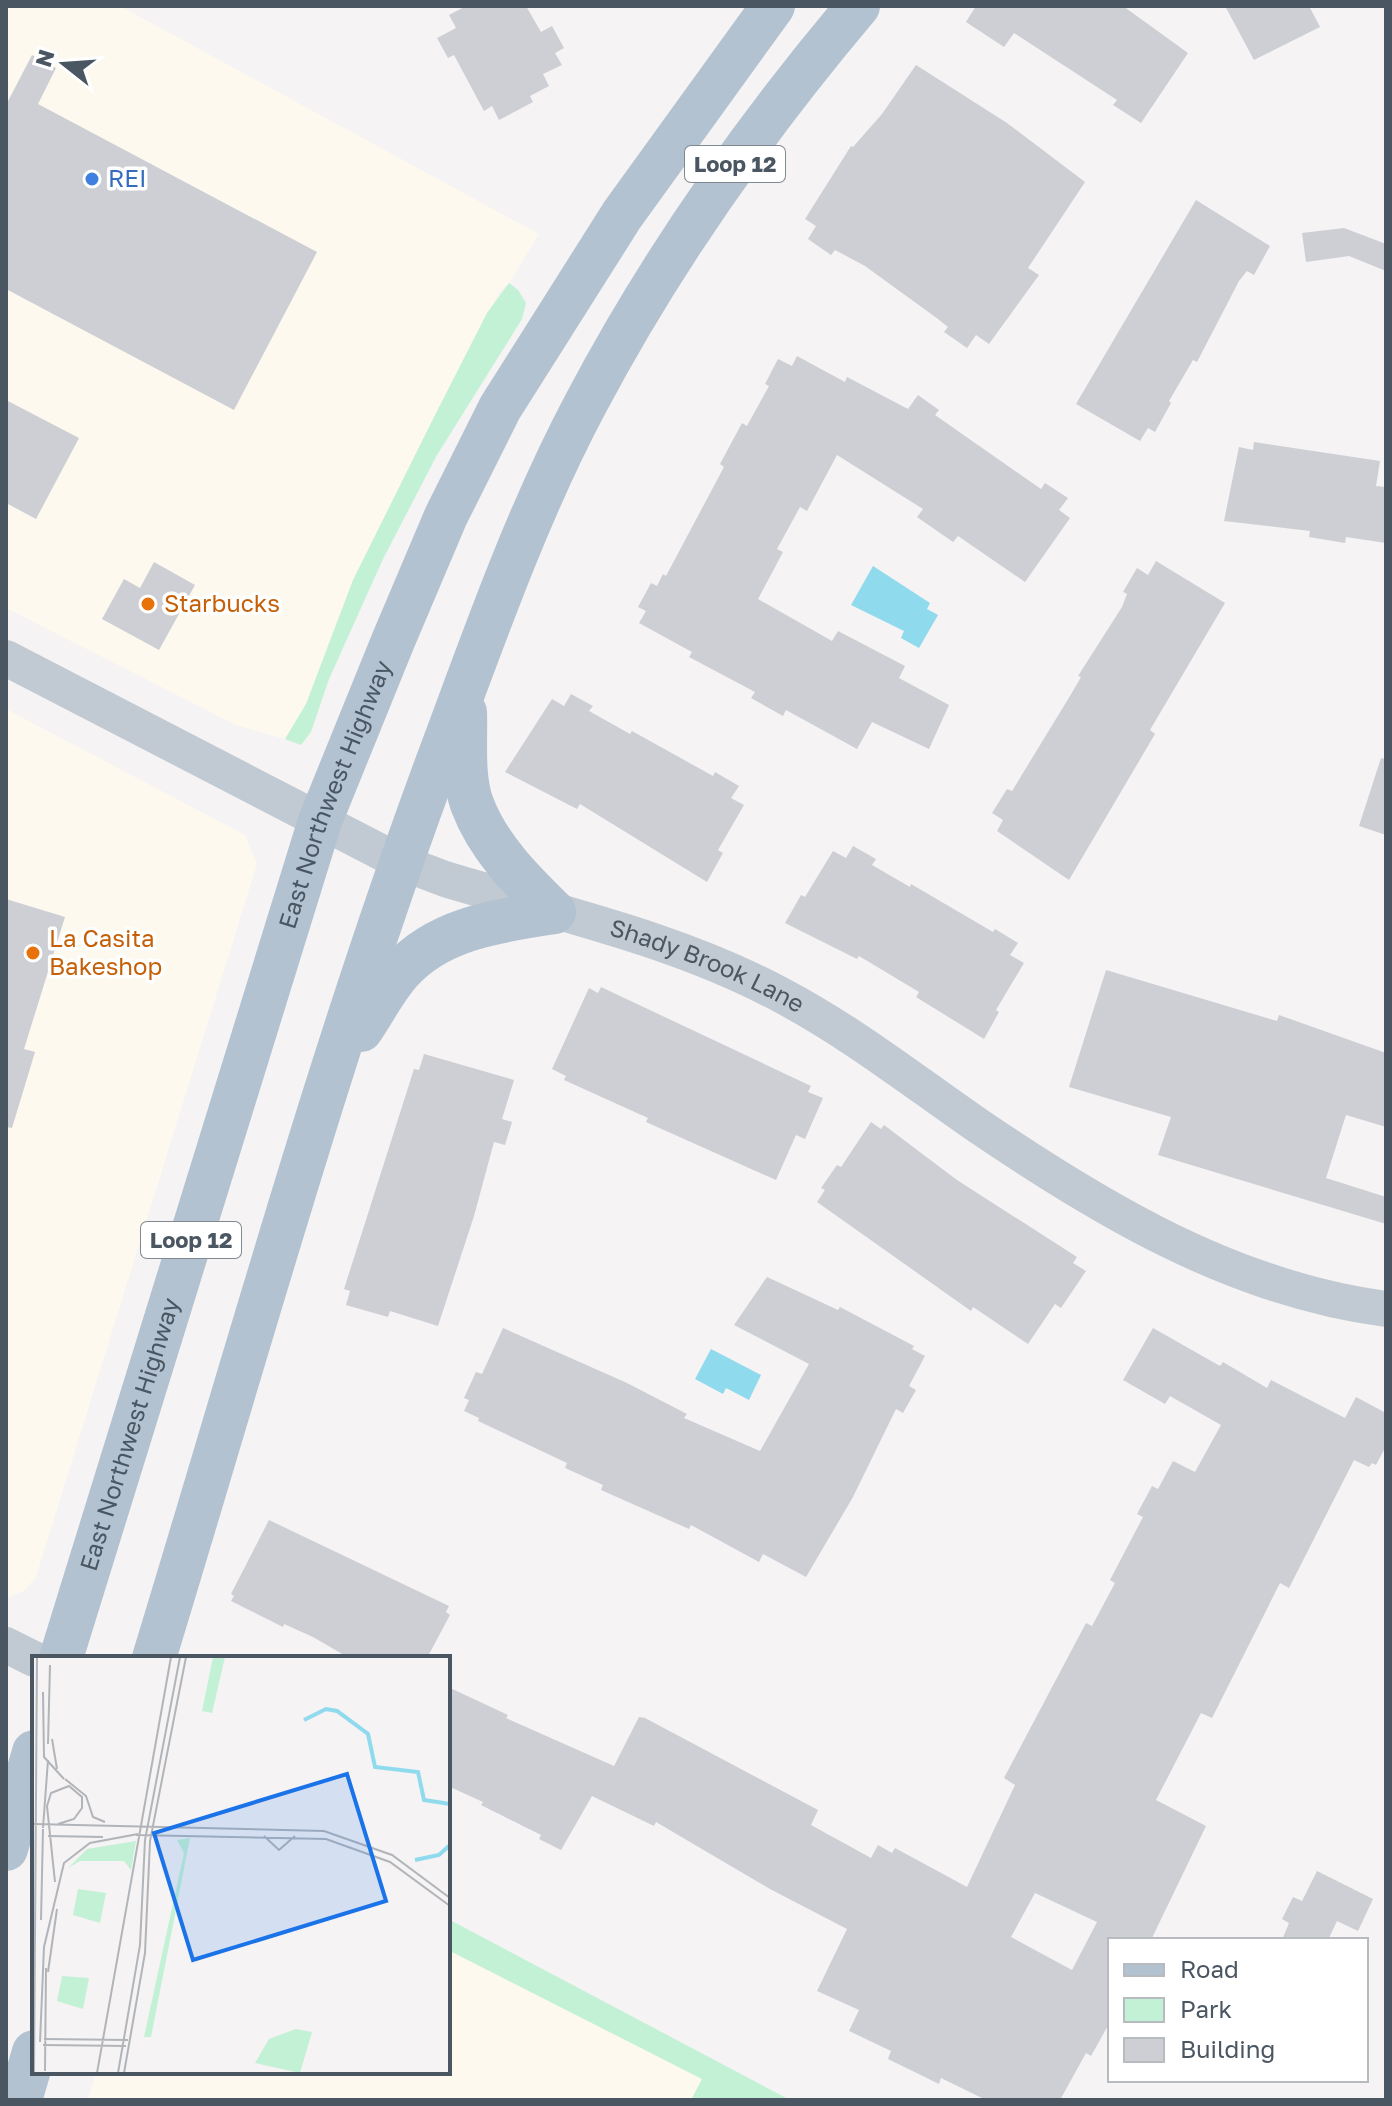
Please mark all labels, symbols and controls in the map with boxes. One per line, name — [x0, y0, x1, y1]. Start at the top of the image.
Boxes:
north arrow — [24, 24, 104, 104]
text: N — [29, 46, 60, 70]
road number: Loop 12 — [685, 146, 785, 182]
place label: REI — [108, 163, 147, 192]
marker: REI — [83, 170, 101, 188]
place label: Starbucks — [164, 588, 280, 617]
marker: Starbucks — [139, 595, 157, 613]
street label: East Northwest Highway — [272, 656, 397, 932]
street label: Shady Brook Lane — [607, 912, 810, 1018]
place label: La Casita Bakeshop — [49, 923, 162, 980]
marker: La Casita Bakeshop — [24, 944, 42, 962]
road number: Loop 12 — [141, 1222, 241, 1258]
street label: East Northwest Highway — [73, 1294, 185, 1574]
inset map — [32, 1656, 450, 2074]
legend — [1108, 1938, 1368, 2082]
text: Road — [1180, 1954, 1239, 1983]
text: Park — [1180, 1994, 1232, 2023]
text: Building — [1180, 2034, 1275, 2063]

